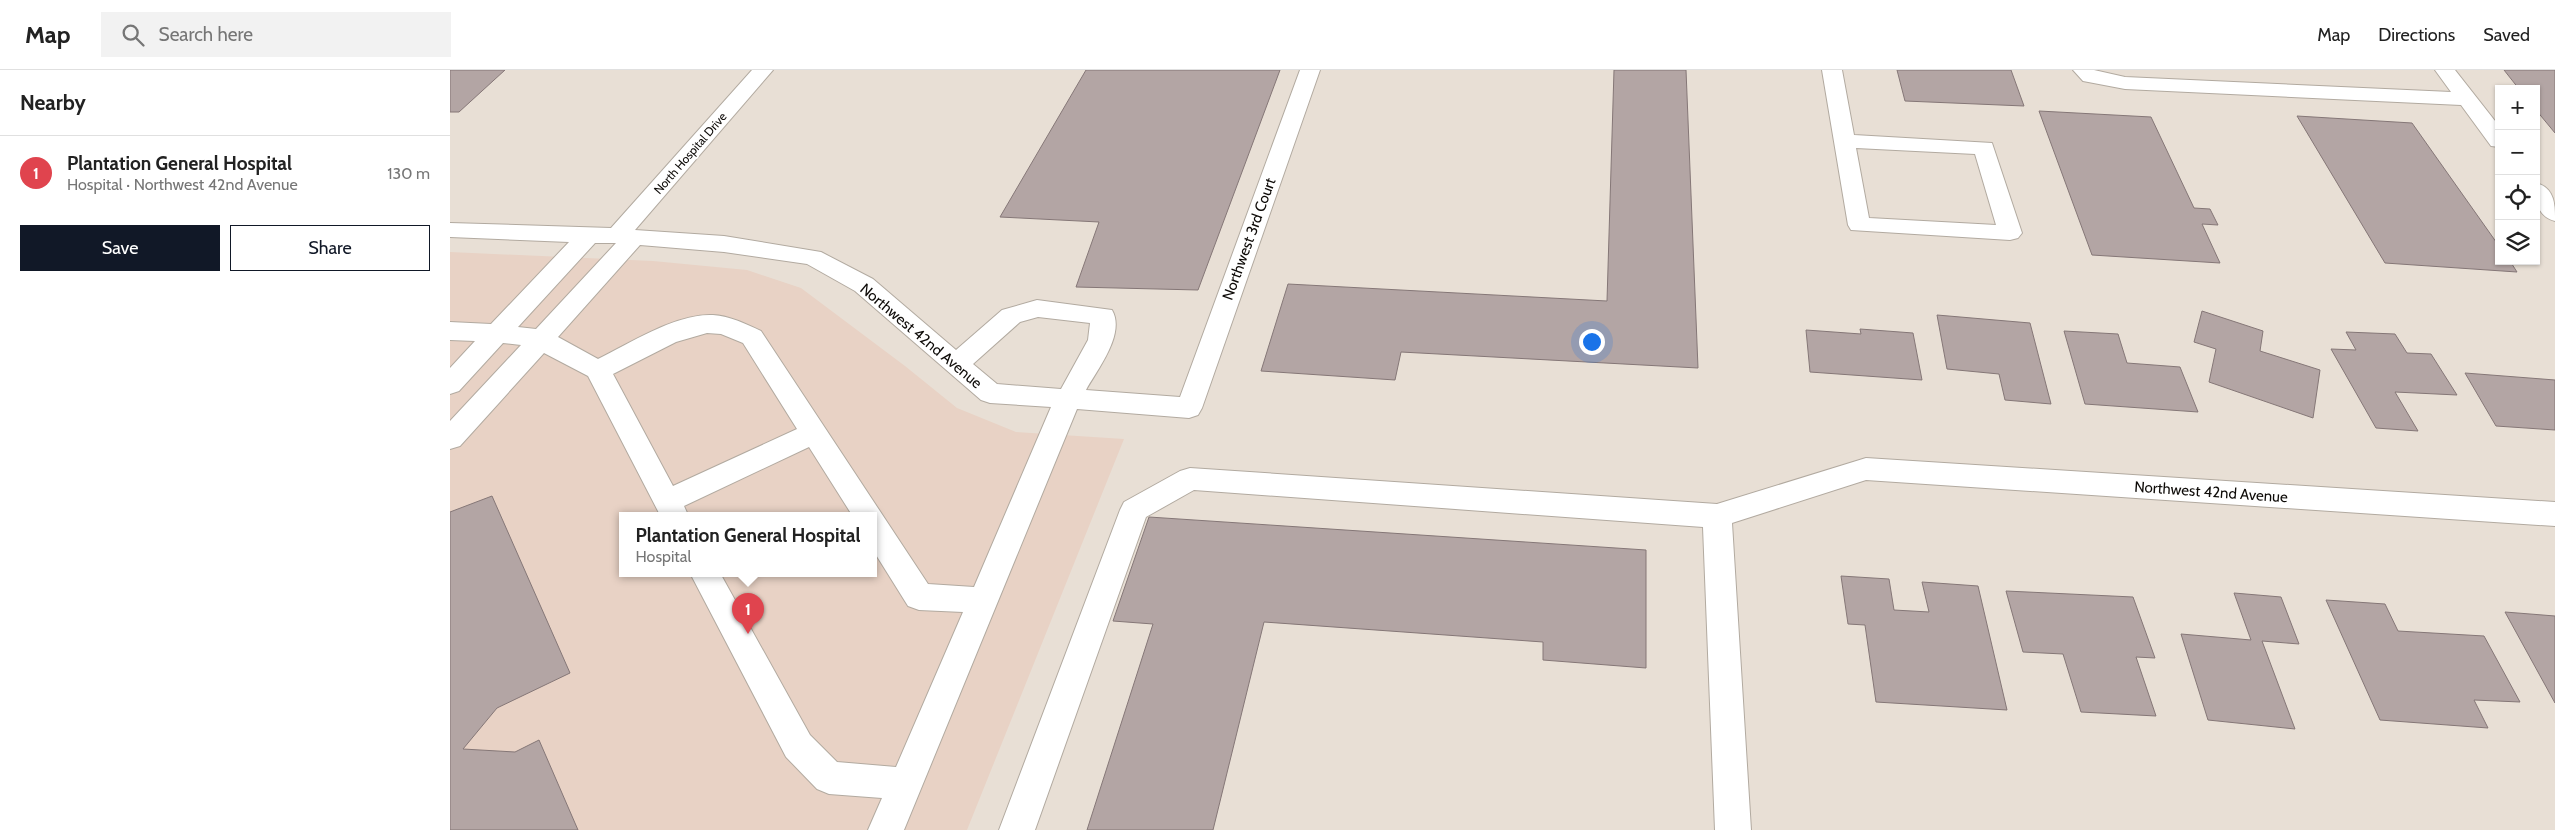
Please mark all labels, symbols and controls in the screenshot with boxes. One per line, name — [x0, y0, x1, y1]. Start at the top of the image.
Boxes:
search box — [101, 12, 451, 57]
text: Map — [25, 20, 71, 49]
icon: search — [119, 21, 147, 49]
text: Search here — [159, 23, 253, 46]
text: Map — [2317, 24, 2350, 46]
text: Directions — [2378, 24, 2455, 46]
text: Saved — [2483, 24, 2530, 46]
map controls — [2495, 85, 2540, 265]
button: + — [2495, 85, 2540, 130]
text: Nearby — [20, 90, 86, 115]
street label: North Hospital Drive — [650, 109, 730, 197]
button: − — [2495, 130, 2540, 175]
text: Plantation General Hospital — [67, 152, 292, 175]
text: 1 — [33, 164, 39, 183]
text: 130 m — [387, 164, 430, 183]
text: Hospital · Northwest 42nd Avenue — [67, 175, 298, 194]
street label: Northwest 3rd Court — [1219, 175, 1279, 303]
button: locate — [2495, 175, 2540, 220]
button: layers — [2495, 220, 2540, 265]
button: Save — [20, 225, 220, 271]
button: Share — [230, 225, 430, 271]
street label: Northwest 42nd Avenue — [856, 280, 986, 392]
your location — [1579, 329, 1605, 355]
street label: Northwest 42nd Avenue — [2134, 478, 2289, 506]
popup — [619, 512, 877, 577]
text: Plantation General Hospital — [636, 524, 860, 547]
text: Hospital — [636, 547, 691, 566]
pin: 1 — [732, 593, 764, 634]

